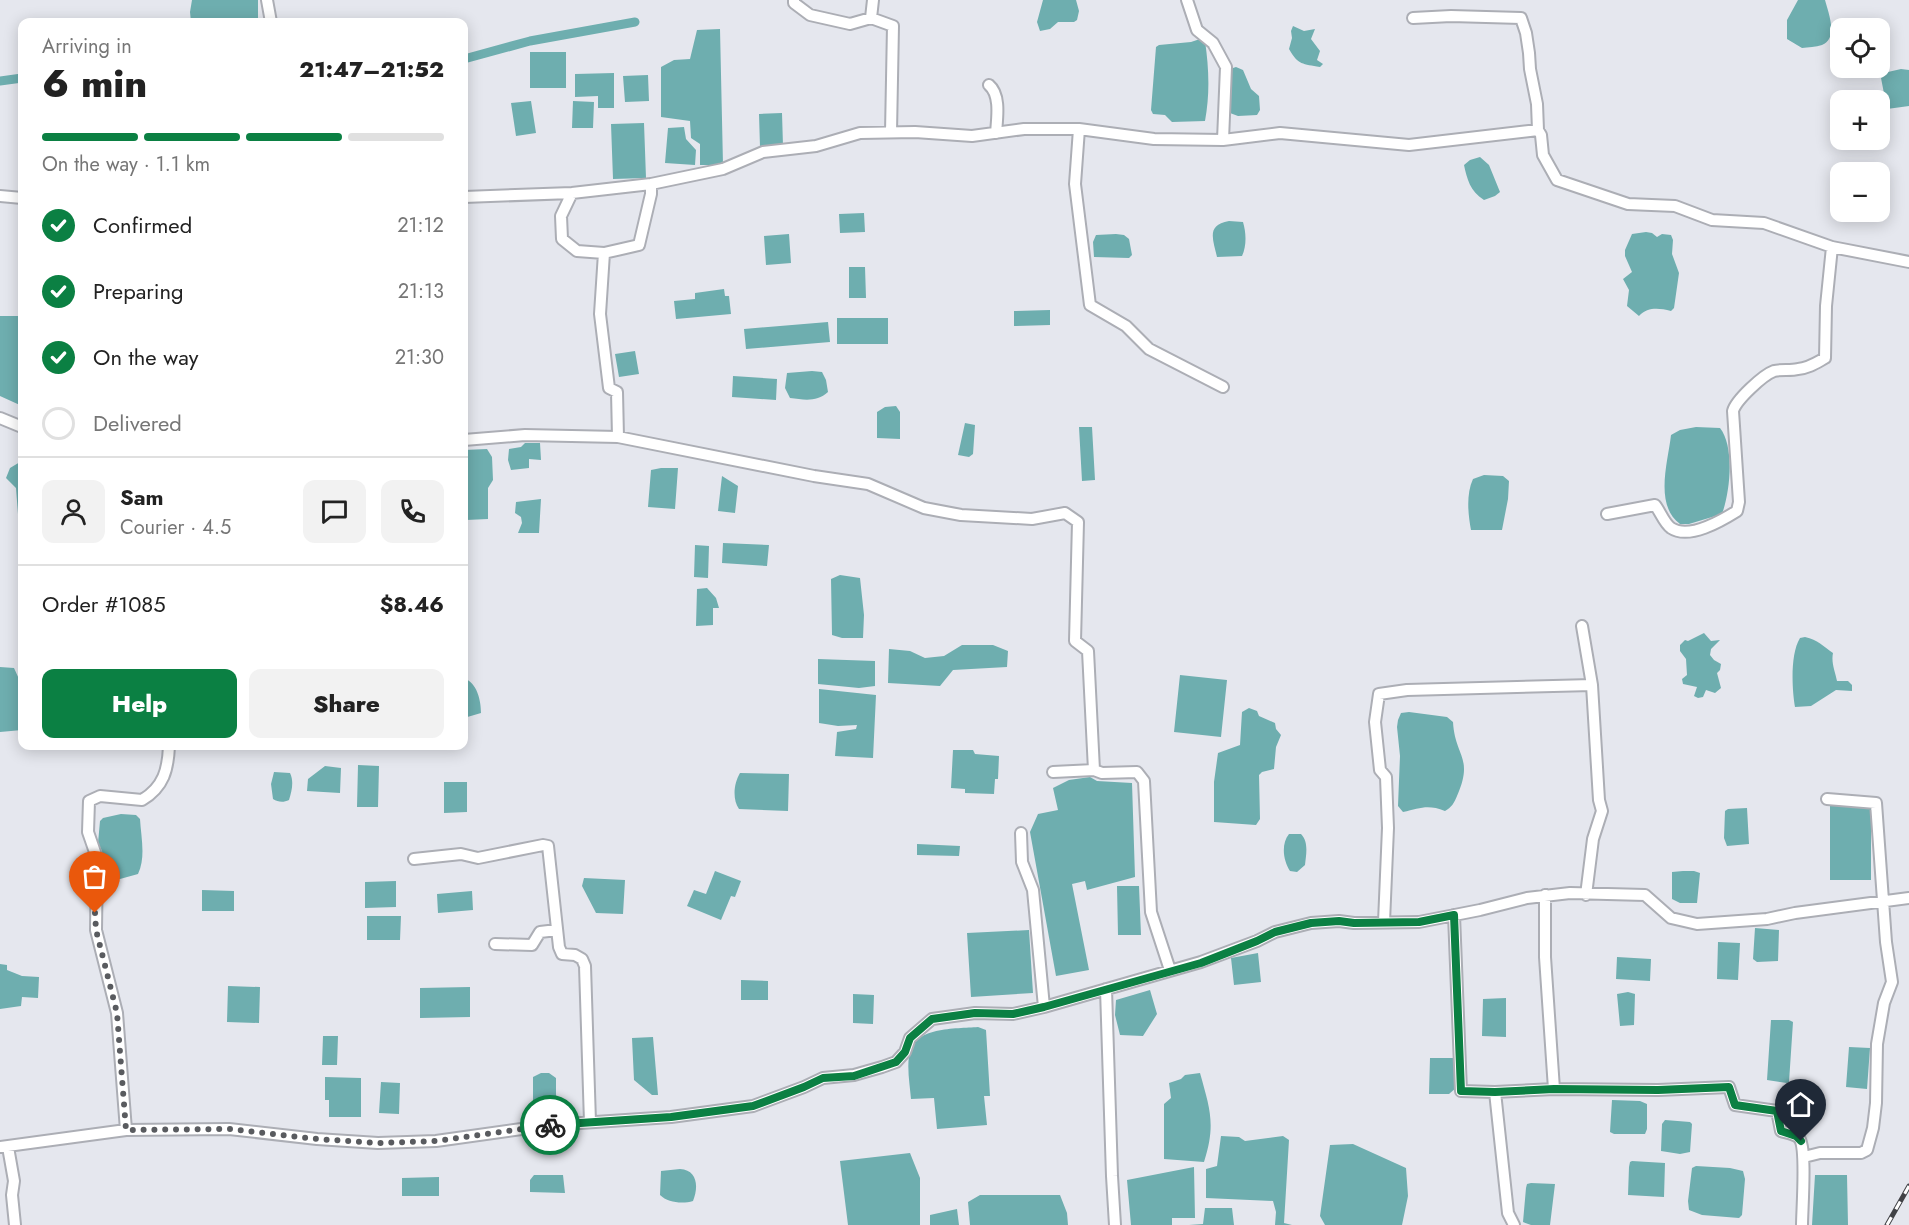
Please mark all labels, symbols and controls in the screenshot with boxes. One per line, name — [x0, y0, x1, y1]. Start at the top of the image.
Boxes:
map controls — [1830, 18, 1890, 222]
button: locate — [1830, 18, 1890, 78]
text: Arriving in — [42, 32, 132, 61]
text: 21:47–21:52 — [299, 53, 444, 85]
text: 6 min — [42, 55, 147, 112]
button: + — [1830, 90, 1890, 150]
text: On the way · 1.1 km — [42, 150, 210, 179]
button: − — [1830, 162, 1890, 222]
icon: check — [42, 209, 75, 242]
text: Confirmed — [93, 209, 192, 241]
text: 21:12 — [397, 211, 444, 240]
icon: check — [42, 275, 75, 308]
text: Preparing — [93, 275, 184, 307]
text: 21:13 — [398, 277, 444, 306]
icon: check — [42, 341, 75, 374]
text: On the way — [93, 341, 198, 373]
text: 21:30 — [395, 343, 444, 372]
text: Delivered — [93, 407, 182, 439]
button: person — [42, 480, 105, 543]
button: chat — [303, 480, 366, 543]
button: phone — [381, 480, 444, 543]
text: Sam — [120, 481, 164, 513]
text: Courier · 4.5 — [120, 513, 231, 542]
text: Order #1085 — [42, 588, 166, 620]
text: $8.46 — [380, 588, 444, 620]
button: Help — [42, 669, 237, 738]
button: Share — [249, 669, 444, 738]
pin — [69, 851, 120, 913]
icon: bag — [78, 860, 111, 893]
pin — [1775, 1079, 1826, 1141]
icon: home — [1784, 1088, 1817, 1121]
courier — [520, 1095, 580, 1155]
icon: bike — [534, 1109, 567, 1142]

